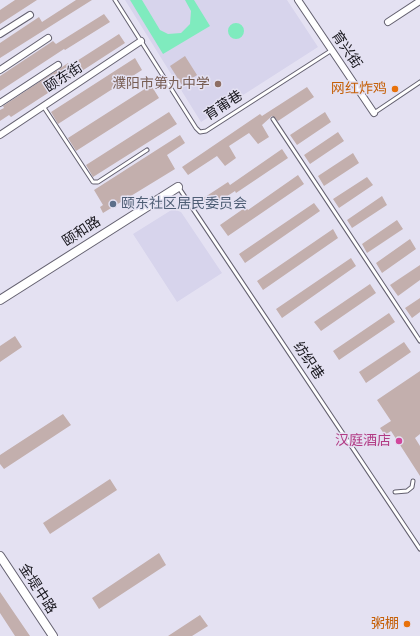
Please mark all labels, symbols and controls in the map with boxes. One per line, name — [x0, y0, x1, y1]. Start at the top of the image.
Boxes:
street label: 育兴街 — [327, 28, 365, 72]
street label: 颐东街 — [42, 60, 86, 96]
place label: 濮阳市第九中学 — [112, 76, 210, 92]
marker: 濮阳市第九中学 — [213, 79, 223, 89]
place label: 网红炸鸡 — [331, 81, 387, 97]
marker: 网红炸鸡 — [390, 84, 400, 94]
street label: 育莆巷 — [202, 88, 246, 124]
place label: 颐东社区居民委员会 — [121, 196, 247, 212]
marker: 颐东社区居民委员会 — [108, 199, 118, 209]
street label: 颐和路 — [60, 214, 104, 250]
street label: 纺织巷 — [289, 339, 327, 383]
place label: 汉庭酒店 — [335, 433, 391, 449]
marker: 汉庭酒店 — [394, 436, 404, 446]
street label: 金堤中路 — [15, 561, 59, 617]
place label: 粥棚 — [371, 616, 399, 632]
marker: 粥棚 — [402, 619, 412, 629]

